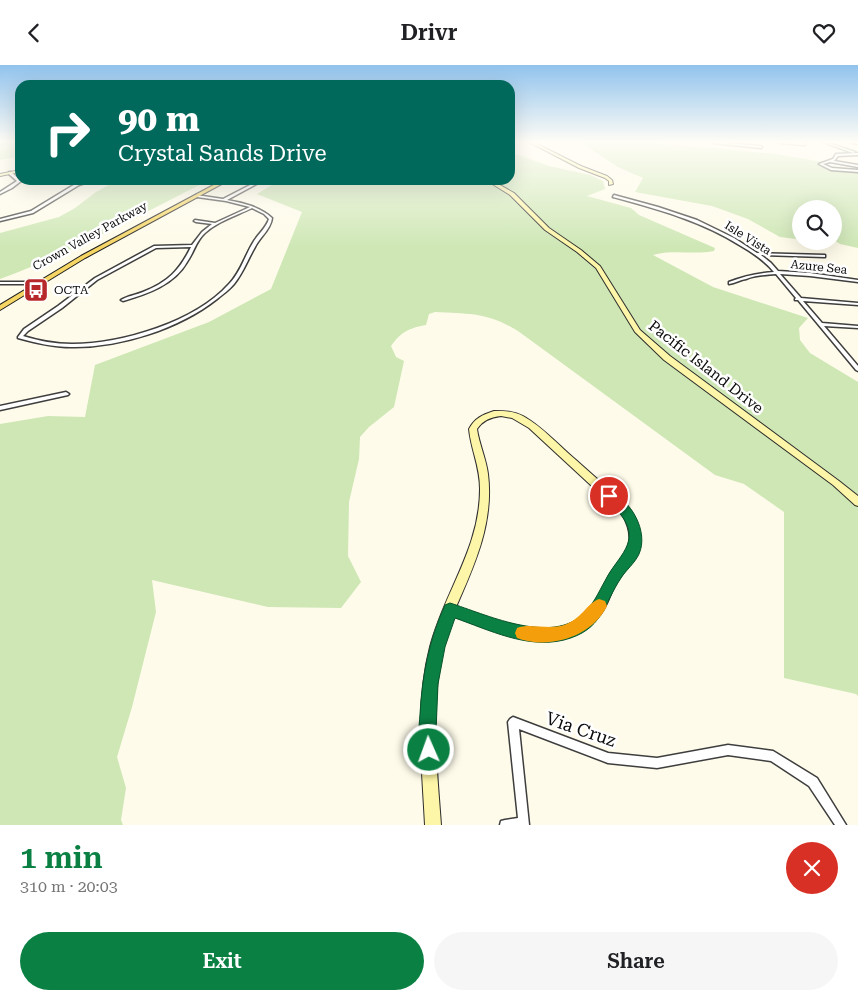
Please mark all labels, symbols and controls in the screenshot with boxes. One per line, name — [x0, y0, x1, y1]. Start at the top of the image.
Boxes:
icon: back — [20, 19, 48, 47]
icon: heart — [810, 19, 838, 47]
text: Drivr — [401, 20, 457, 45]
text: 90 m — [118, 99, 200, 140]
icon: right — [35, 100, 100, 165]
text: Crystal Sands Drive — [118, 141, 326, 166]
street label: Crown Valley Parkway — [30, 198, 151, 273]
map controls — [792, 200, 842, 250]
button: search — [792, 200, 842, 250]
street label: Isle Vista — [722, 218, 774, 258]
street label: Azure Sea — [790, 257, 848, 277]
bus stop icon: OCTA — [23, 277, 49, 303]
place label: OCTA — [54, 283, 89, 297]
street label: Pacific Island Drive — [645, 317, 767, 417]
pin — [588, 475, 630, 517]
icon: arrive — [595, 482, 623, 510]
street label: Via Cruz — [543, 707, 619, 751]
position arrow — [402, 723, 454, 775]
text: 1 min — [20, 840, 103, 875]
button: close — [786, 842, 838, 894]
text: 310 m · 20:03 — [20, 877, 118, 896]
button: Exit — [20, 932, 424, 990]
button: Share — [434, 932, 838, 990]

